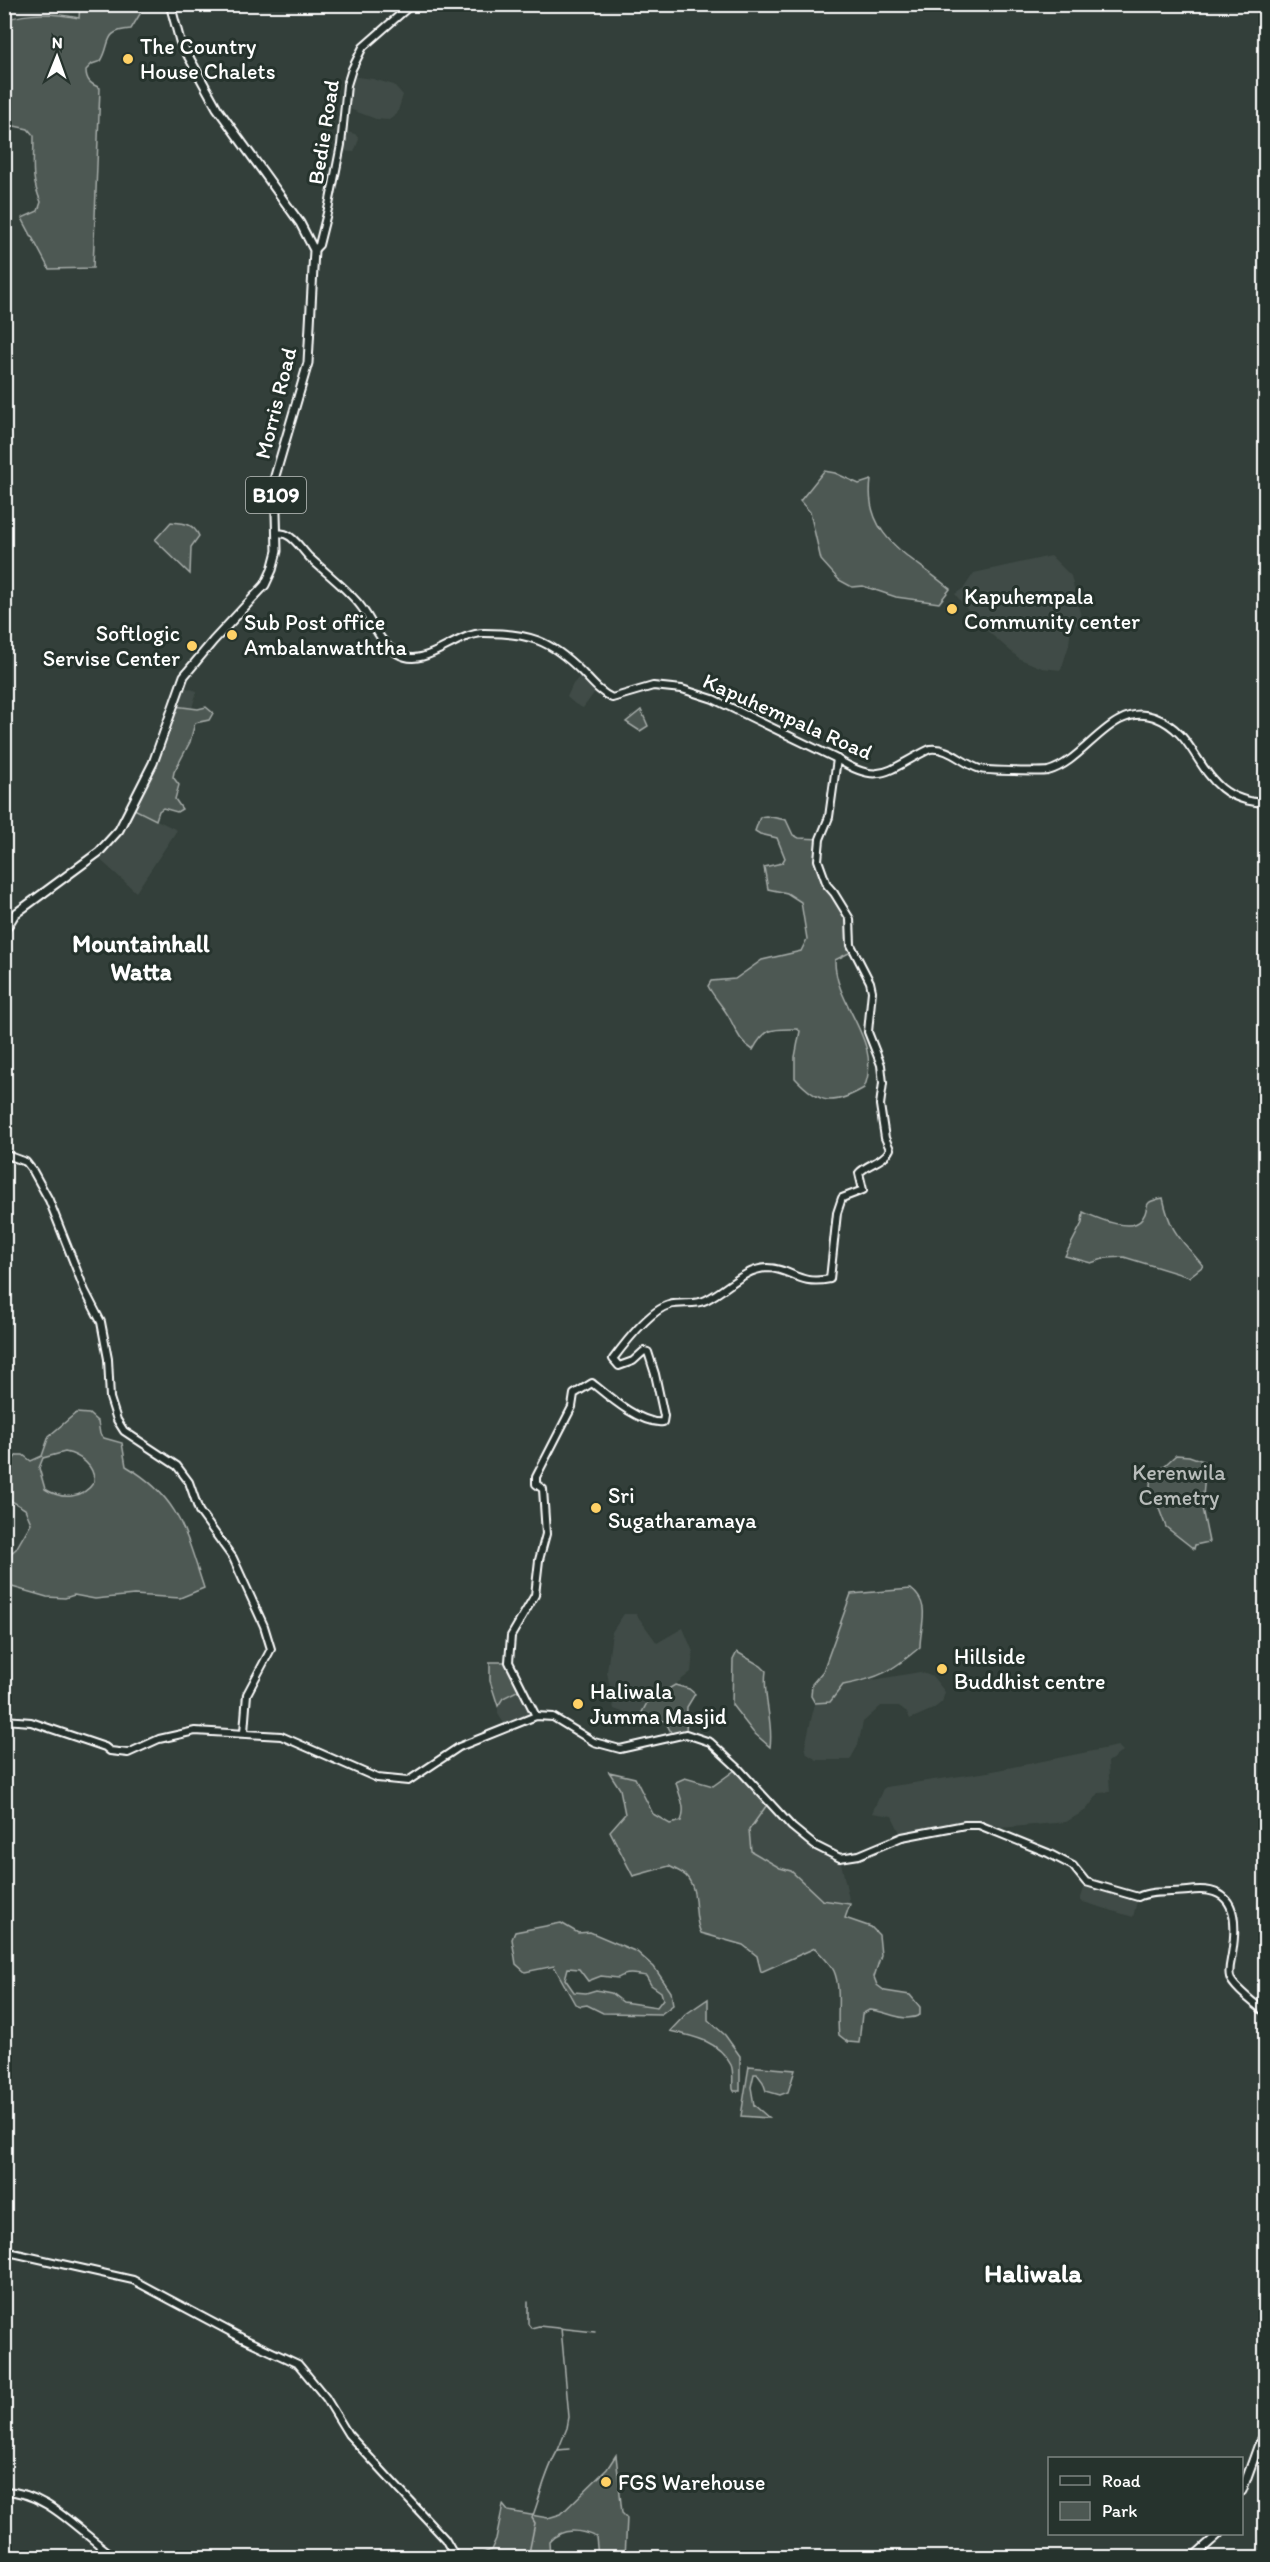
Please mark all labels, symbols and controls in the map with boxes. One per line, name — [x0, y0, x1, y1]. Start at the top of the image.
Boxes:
north arrow — [27, 27, 87, 87]
text: N — [52, 33, 63, 52]
place label: The Country House Chalets — [140, 33, 275, 85]
marker: The Country House Chalets — [121, 52, 135, 66]
street label: Bedie Road — [302, 78, 345, 186]
street label: Morris Road — [249, 344, 302, 462]
road number: B109 — [246, 477, 306, 513]
place label: Kapuhempala Community center — [964, 583, 1140, 635]
marker: Kapuhempala Community center — [945, 602, 959, 616]
place label: Sub Post office Ambalanwaththa — [244, 609, 407, 661]
place label: Softlogic Servise Center — [43, 620, 180, 672]
marker: Sub Post office Ambalanwaththa — [225, 628, 239, 642]
marker: Softlogic Servise Center — [185, 639, 199, 653]
street label: Kapuhempala Road — [699, 667, 877, 766]
district label: Mountainhall Watta — [72, 929, 210, 986]
park label: Kerenwila Cemetry — [1132, 1459, 1226, 1511]
place label: Sri Sugatharamaya — [608, 1482, 757, 1534]
marker: Sri Sugatharamaya — [589, 1501, 603, 1515]
place label: Hillside Buddhist centre — [954, 1643, 1105, 1695]
marker: Hillside Buddhist centre — [935, 1662, 949, 1676]
place label: Haliwala Jumma Masjid — [590, 1678, 727, 1730]
marker: Haliwala Jumma Masjid — [571, 1697, 585, 1711]
district label: Haliwala — [984, 2257, 1082, 2289]
legend — [1048, 2457, 1243, 2535]
place label: FGS Warehouse — [618, 2469, 765, 2496]
text: Road — [1102, 2470, 1141, 2492]
marker: FGS Warehouse — [599, 2475, 613, 2489]
text: Park — [1102, 2500, 1137, 2522]

